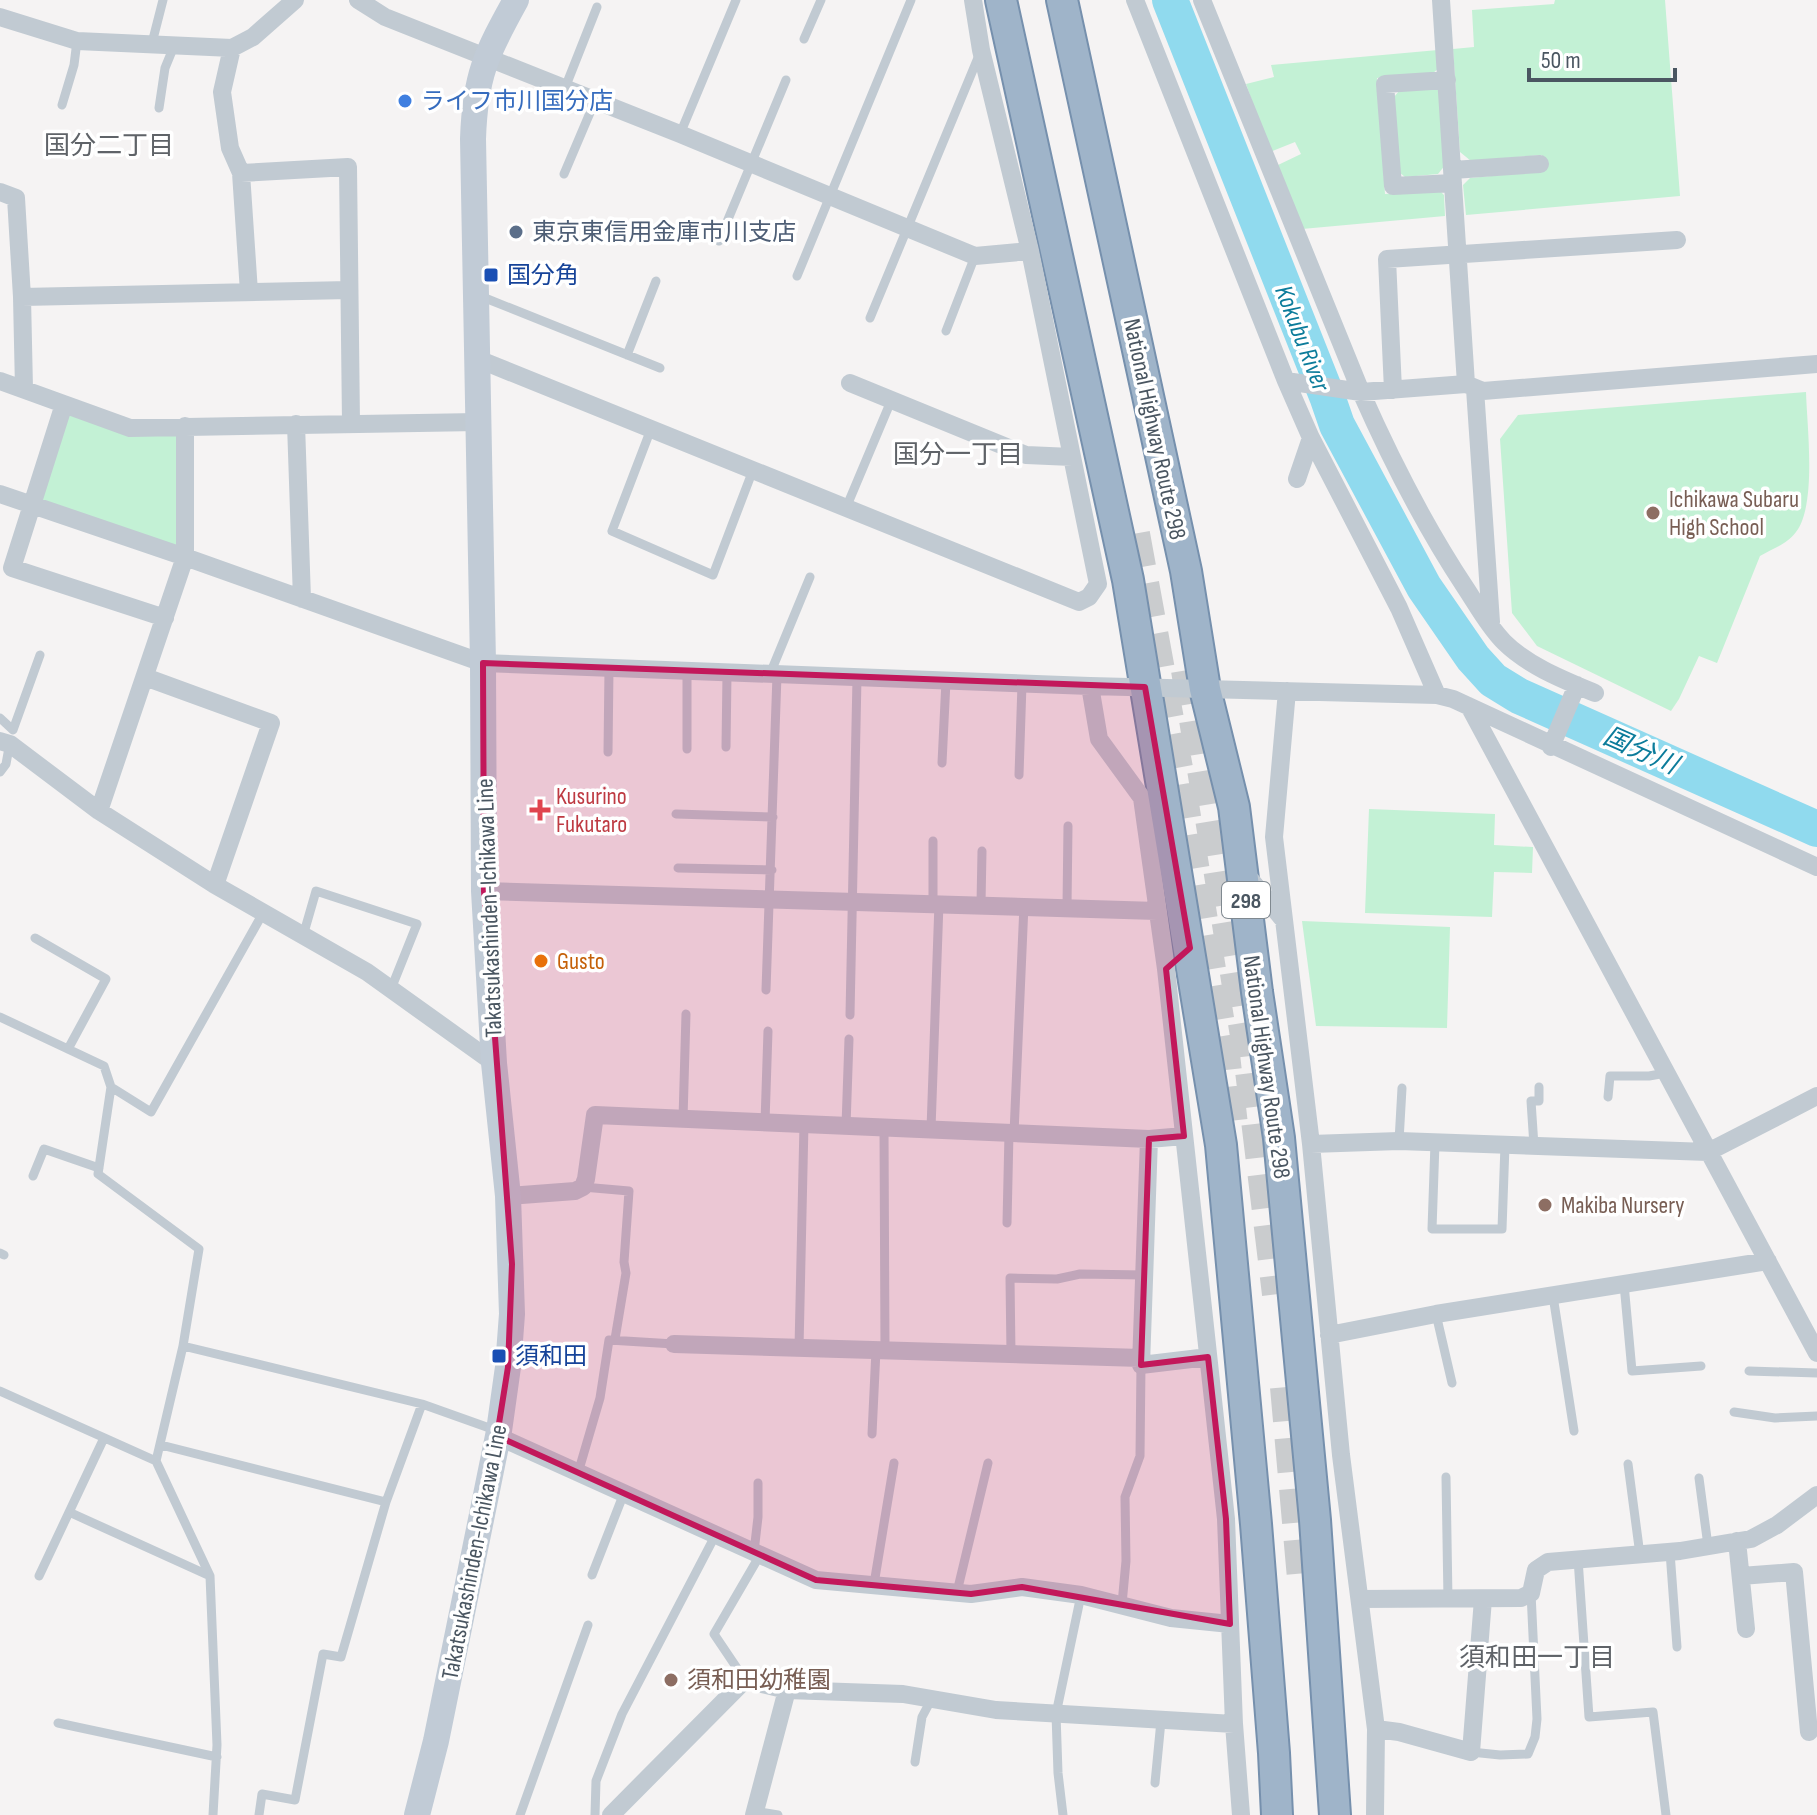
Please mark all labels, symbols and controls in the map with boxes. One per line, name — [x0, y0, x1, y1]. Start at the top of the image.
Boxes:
scale bar — [1529, 32, 1675, 82]
text: 50 m — [1541, 46, 1581, 75]
place label: ライフ市川国分店 — [421, 87, 613, 116]
marker: ライフ市川国分店 — [396, 92, 414, 110]
district label: 国分二丁目 — [44, 131, 174, 162]
place label: 東京東信用金庫市川支店 — [532, 218, 796, 247]
marker: 東京東信用金庫市川支店 — [507, 223, 525, 241]
place label: 国分角 — [507, 261, 579, 290]
marker: 国分角 — [482, 266, 500, 284]
water label: Kokubu River — [1267, 281, 1337, 397]
street label: National Highway Route 298 — [1117, 316, 1192, 542]
district label: 国分一丁目 — [893, 440, 1023, 471]
place label: Ichikawa Subaru High School — [1669, 485, 1799, 542]
marker: Ichikawa Subaru High School — [1644, 504, 1662, 522]
water label: 国分川 — [1598, 721, 1685, 783]
street label: Takatsukashinden-Ichikawa Line — [470, 778, 509, 1038]
place label: Kusurino Fukutaro — [556, 782, 627, 839]
marker: Kusurino Fukutaro — [531, 801, 549, 819]
road number: 298 — [1222, 882, 1270, 918]
place label: Gusto — [557, 947, 605, 976]
marker: Gusto — [532, 952, 550, 970]
street label: National Highway Route 298 — [1236, 954, 1297, 1181]
place label: Makiba Nursery — [1561, 1191, 1685, 1220]
marker: Makiba Nursery — [1536, 1196, 1554, 1214]
place label: 須和田 — [515, 1342, 587, 1371]
marker: 須和田 — [490, 1347, 508, 1365]
street label: Takatsukashinden-Ichikawa Line — [436, 1422, 513, 1682]
district label: 須和田一丁目 — [1459, 1643, 1615, 1674]
place label: 須和田幼稚園 — [687, 1666, 831, 1695]
marker: 須和田幼稚園 — [662, 1671, 680, 1689]

